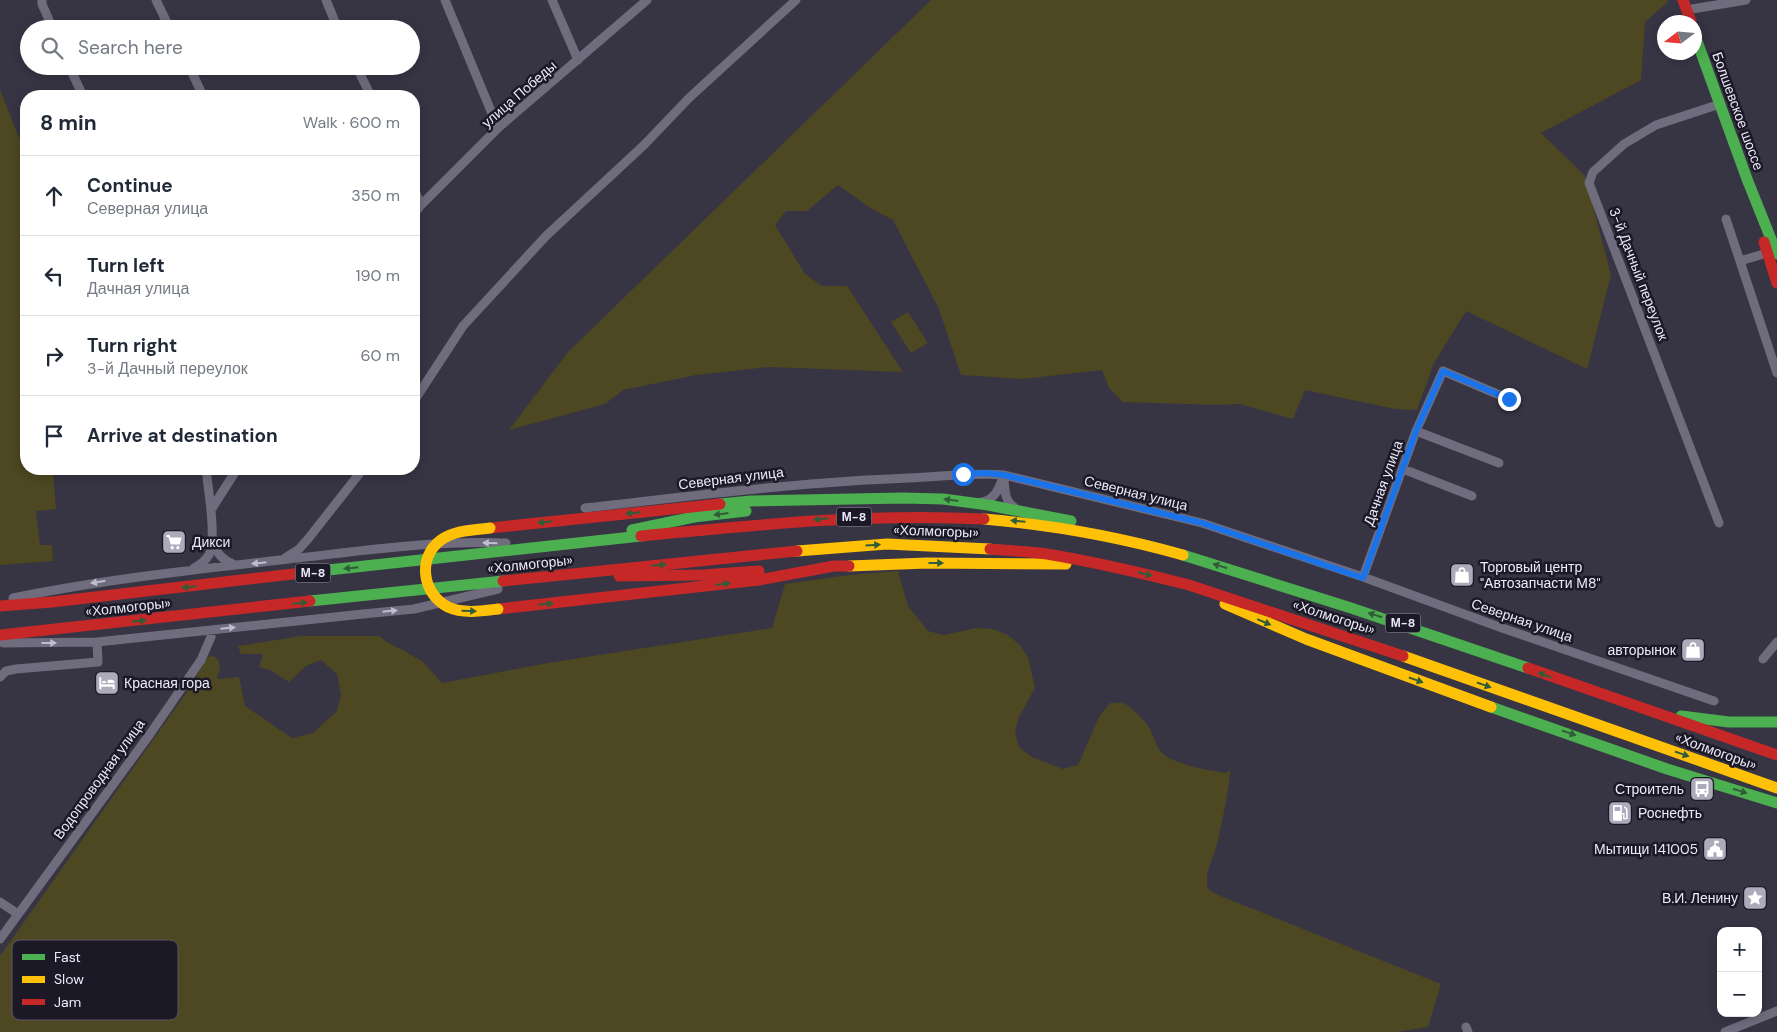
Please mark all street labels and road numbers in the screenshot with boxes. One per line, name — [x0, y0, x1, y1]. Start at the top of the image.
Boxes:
street label: Болшевское шоссе — [1708, 49, 1768, 173]
street label: улица Победы — [478, 56, 560, 132]
street label: 3-й Дачный переулок — [1605, 205, 1673, 344]
street label: Дачная улица — [1359, 438, 1407, 528]
street label: Северная улица — [677, 463, 785, 493]
street label: Северная улица — [1082, 471, 1190, 515]
road number: М-8 — [836, 508, 872, 526]
street label: «Холмогоры» — [893, 521, 979, 541]
street label: «Холмогоры» — [487, 551, 573, 577]
road number: М-8 — [296, 564, 330, 582]
street label: «Холмогоры» — [85, 594, 171, 620]
street label: Северная улица — [1469, 594, 1575, 646]
street label: «Холмогоры» — [1291, 595, 1377, 639]
road number: М-8 — [1386, 614, 1420, 632]
street label: Водопроводная улица — [49, 715, 149, 843]
street label: «Холмогоры» — [1673, 728, 1759, 774]

